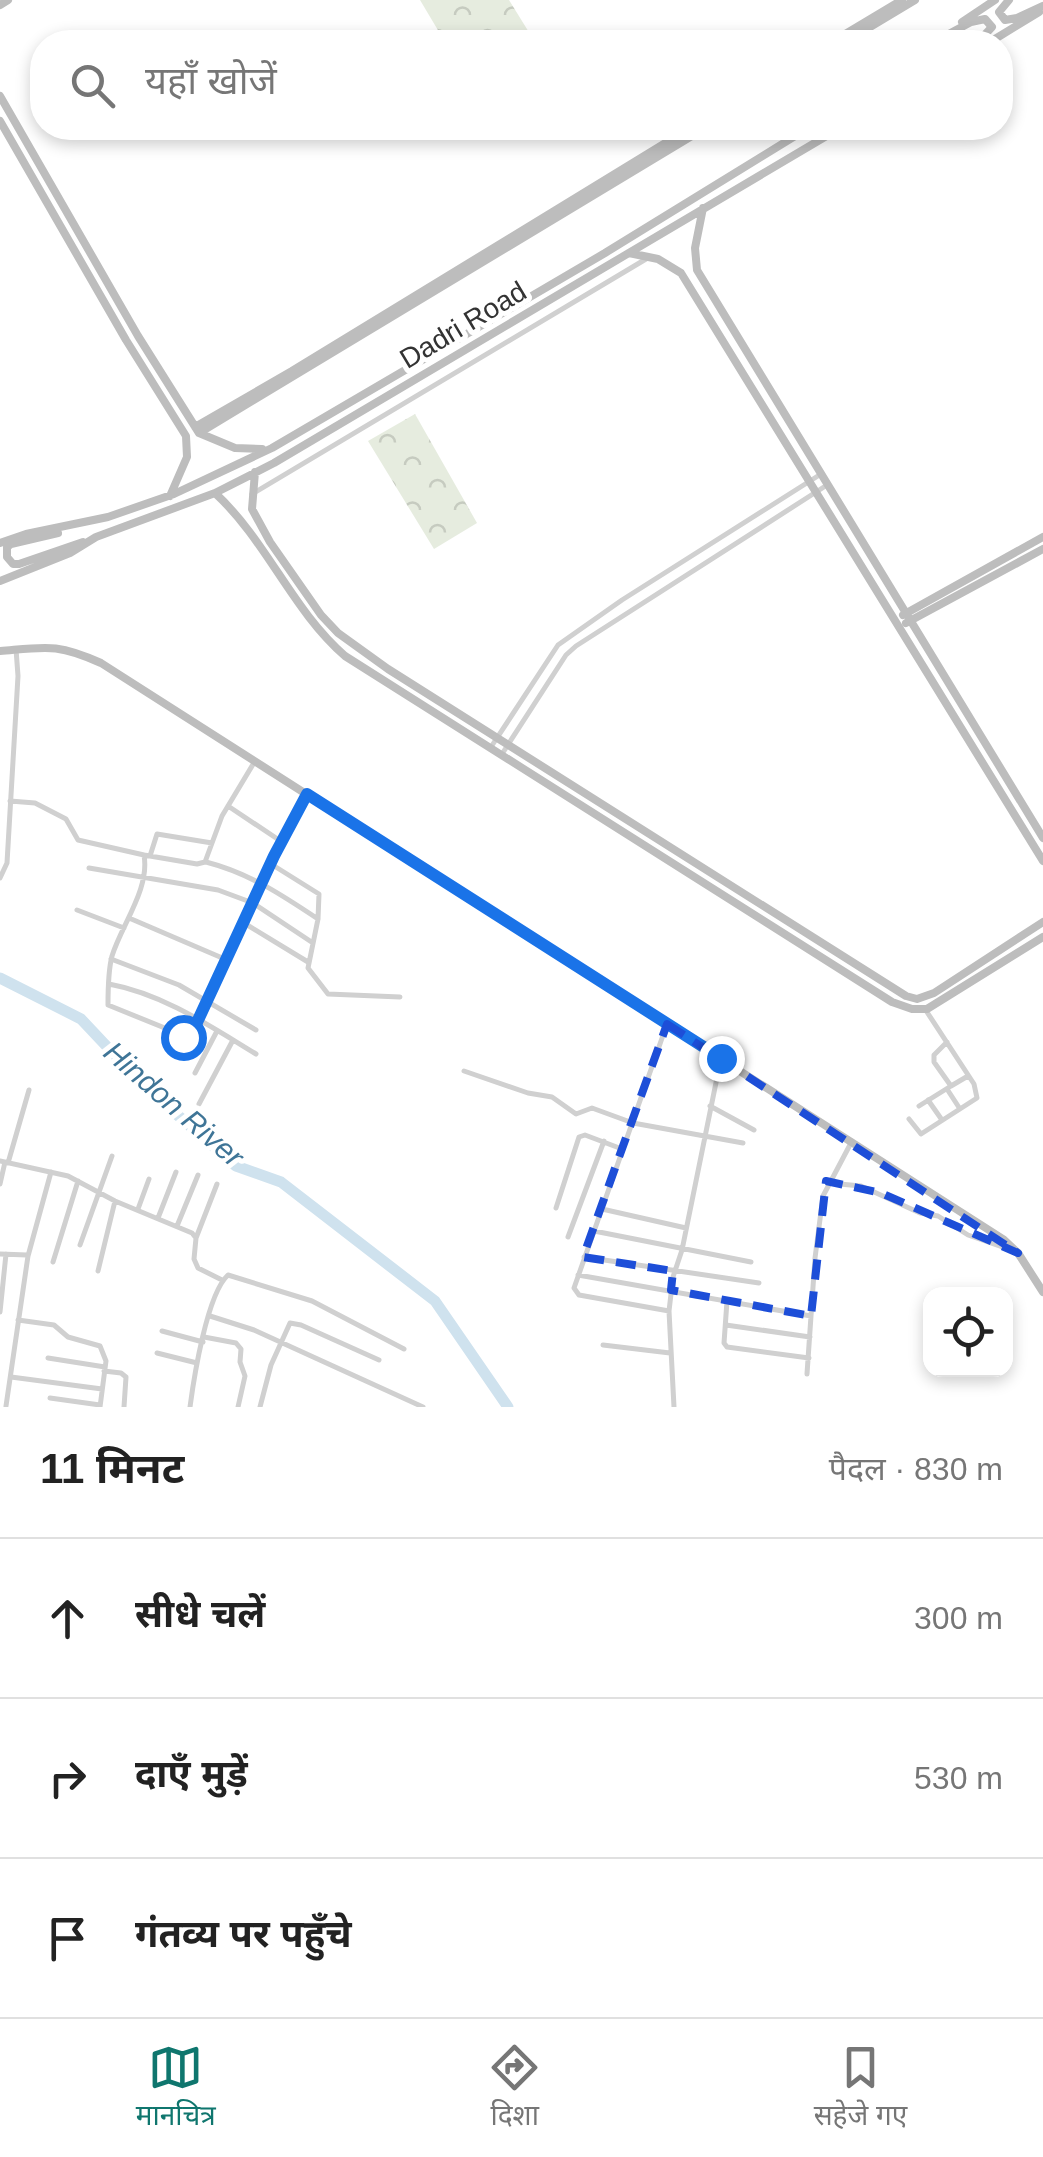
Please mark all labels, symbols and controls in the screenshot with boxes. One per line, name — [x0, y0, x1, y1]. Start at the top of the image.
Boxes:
search box — [30, 30, 1013, 140]
icon: search — [65, 58, 120, 113]
text: यहाँ खोजें — [145, 60, 277, 102]
street label: Dadri Road — [394, 275, 532, 375]
route start — [161, 1015, 207, 1061]
water label: Hindon River — [98, 1035, 251, 1174]
route end — [699, 1036, 745, 1082]
map controls — [923, 1287, 1013, 1377]
button: locate — [923, 1287, 1013, 1377]
text: 11 मिनट — [40, 1445, 184, 1492]
text: पैदल · 830 m — [829, 1451, 1003, 1487]
icon: ahead — [40, 1591, 95, 1646]
text: सीधे चलें — [135, 1593, 265, 1635]
text: 300 m — [914, 1600, 1003, 1636]
icon: right — [40, 1751, 95, 1806]
text: दाएँ मुड़ें — [135, 1753, 248, 1795]
text: 530 m — [914, 1760, 1003, 1796]
icon: arrive — [40, 1911, 95, 1966]
text: गंतव्य पर पहुँचे — [135, 1913, 351, 1955]
tab: मानचित्र — [136, 2040, 216, 2136]
tab: दिशा — [487, 2040, 542, 2136]
tab: सहेजे गए — [814, 2040, 907, 2136]

